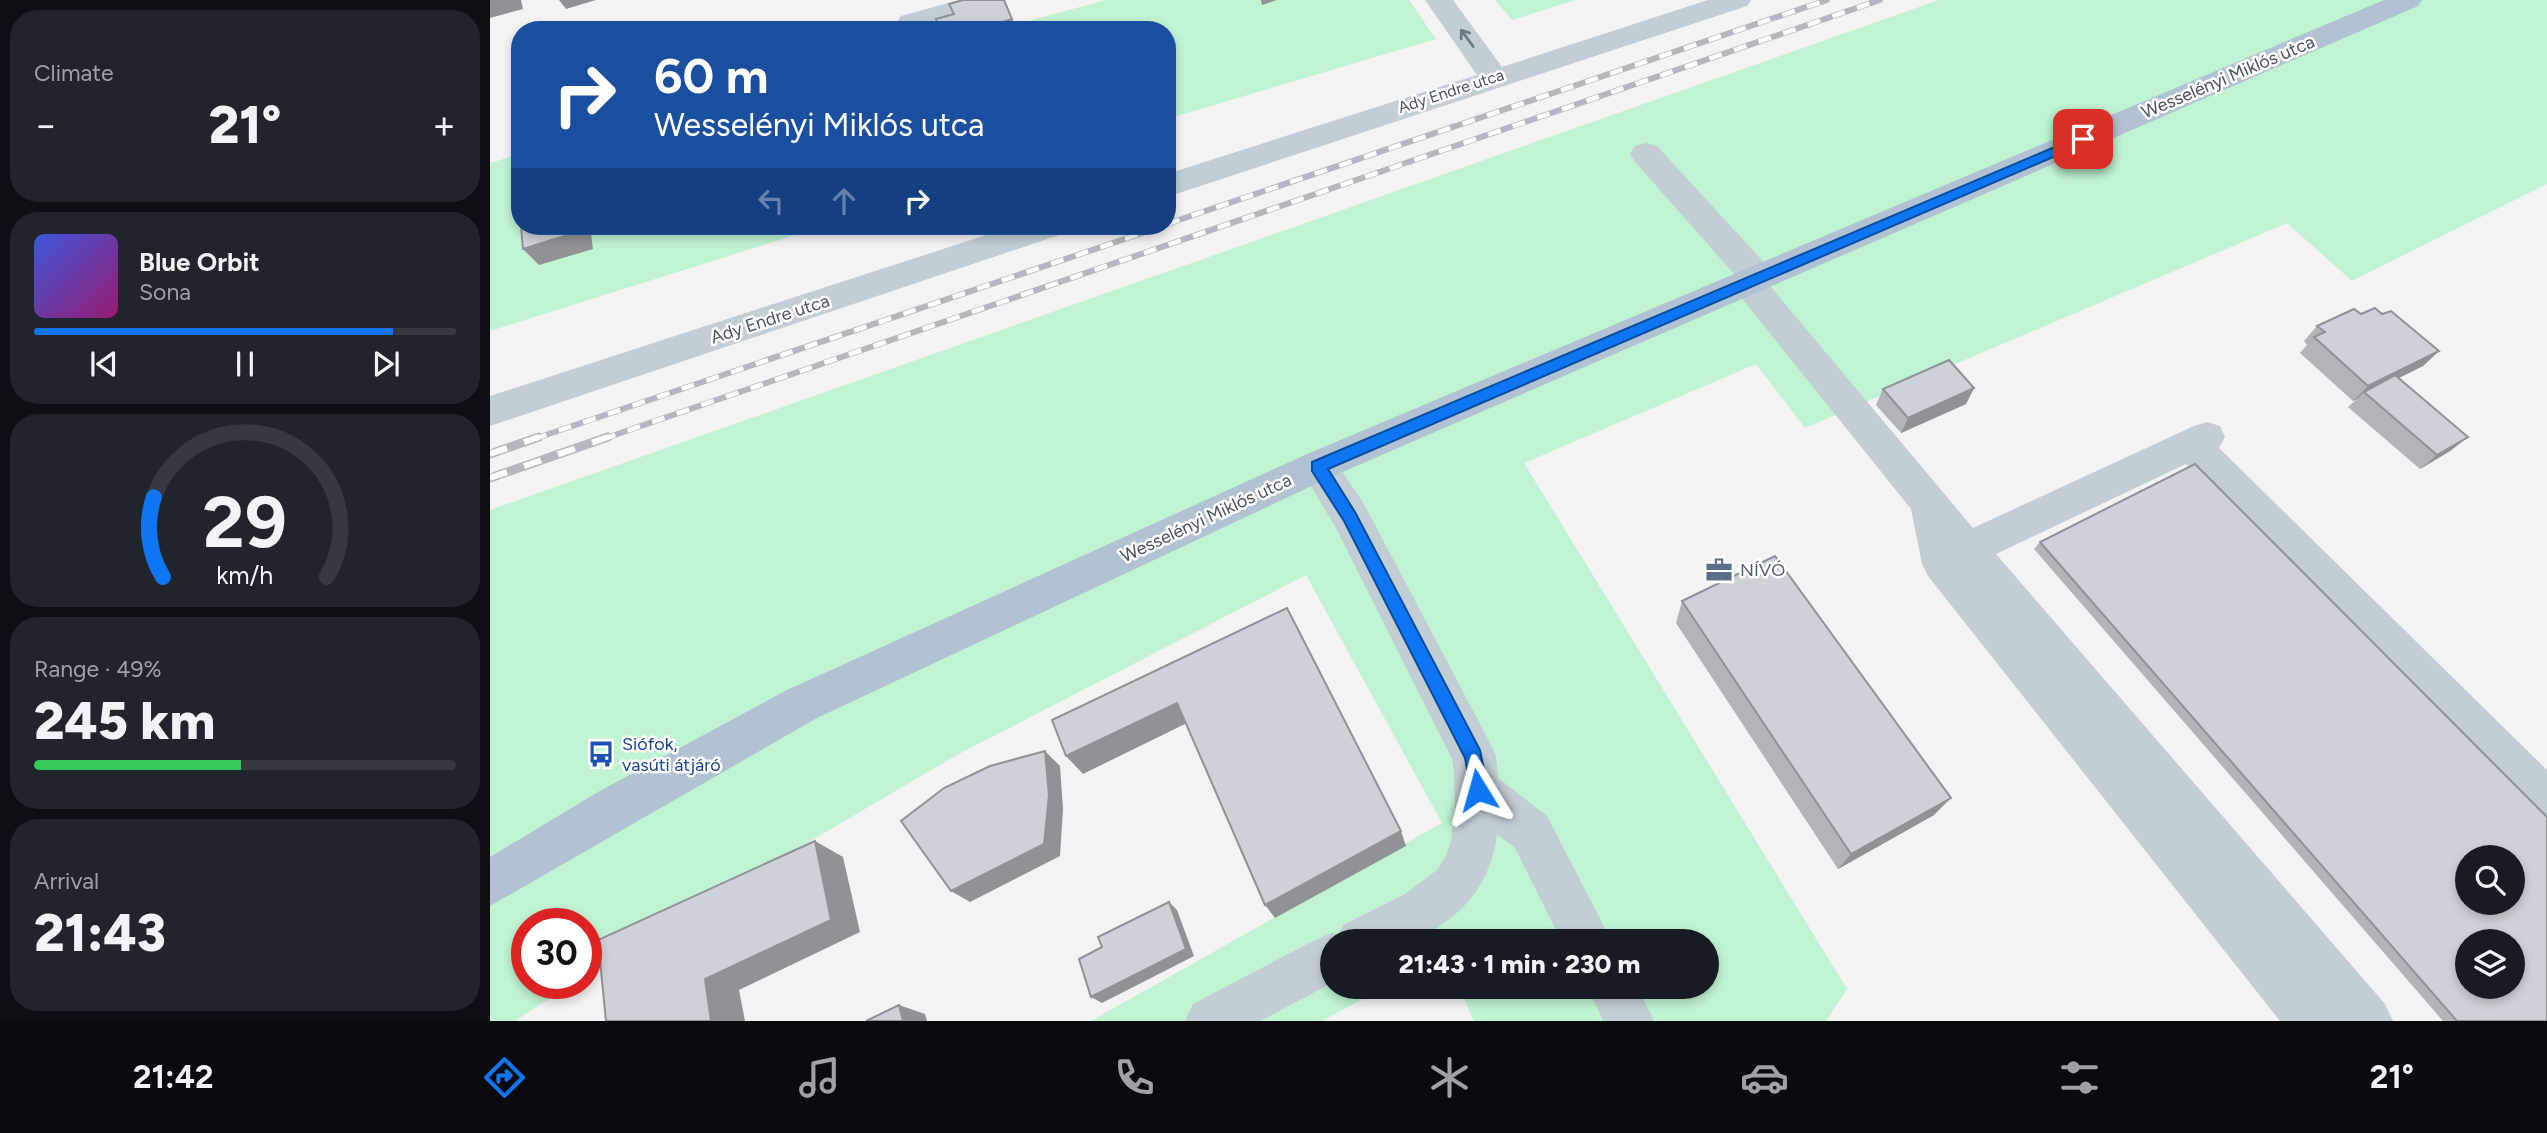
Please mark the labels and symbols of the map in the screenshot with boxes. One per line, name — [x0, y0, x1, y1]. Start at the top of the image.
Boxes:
one-way arrow — [1460, 29, 1475, 48]
street label: Wesselényi Miklós utca — [2138, 31, 2318, 123]
street label: Ady Endre utca — [1396, 65, 1506, 117]
pin — [2053, 109, 2113, 169]
street label: Ady Endre utca — [708, 289, 832, 349]
street label: Wesselényi Miklós utca — [1117, 469, 1295, 567]
office icon: NÍVÓ — [1704, 555, 1734, 585]
place label: NÍVÓ — [1740, 559, 1785, 581]
place label: Siófok, vasúti átjáró — [622, 733, 721, 776]
bus stop icon: Siófok, vasúti átjáró — [586, 739, 616, 769]
position arrow — [1441, 753, 1515, 827]
speed limit sign: 30 — [511, 908, 602, 999]

